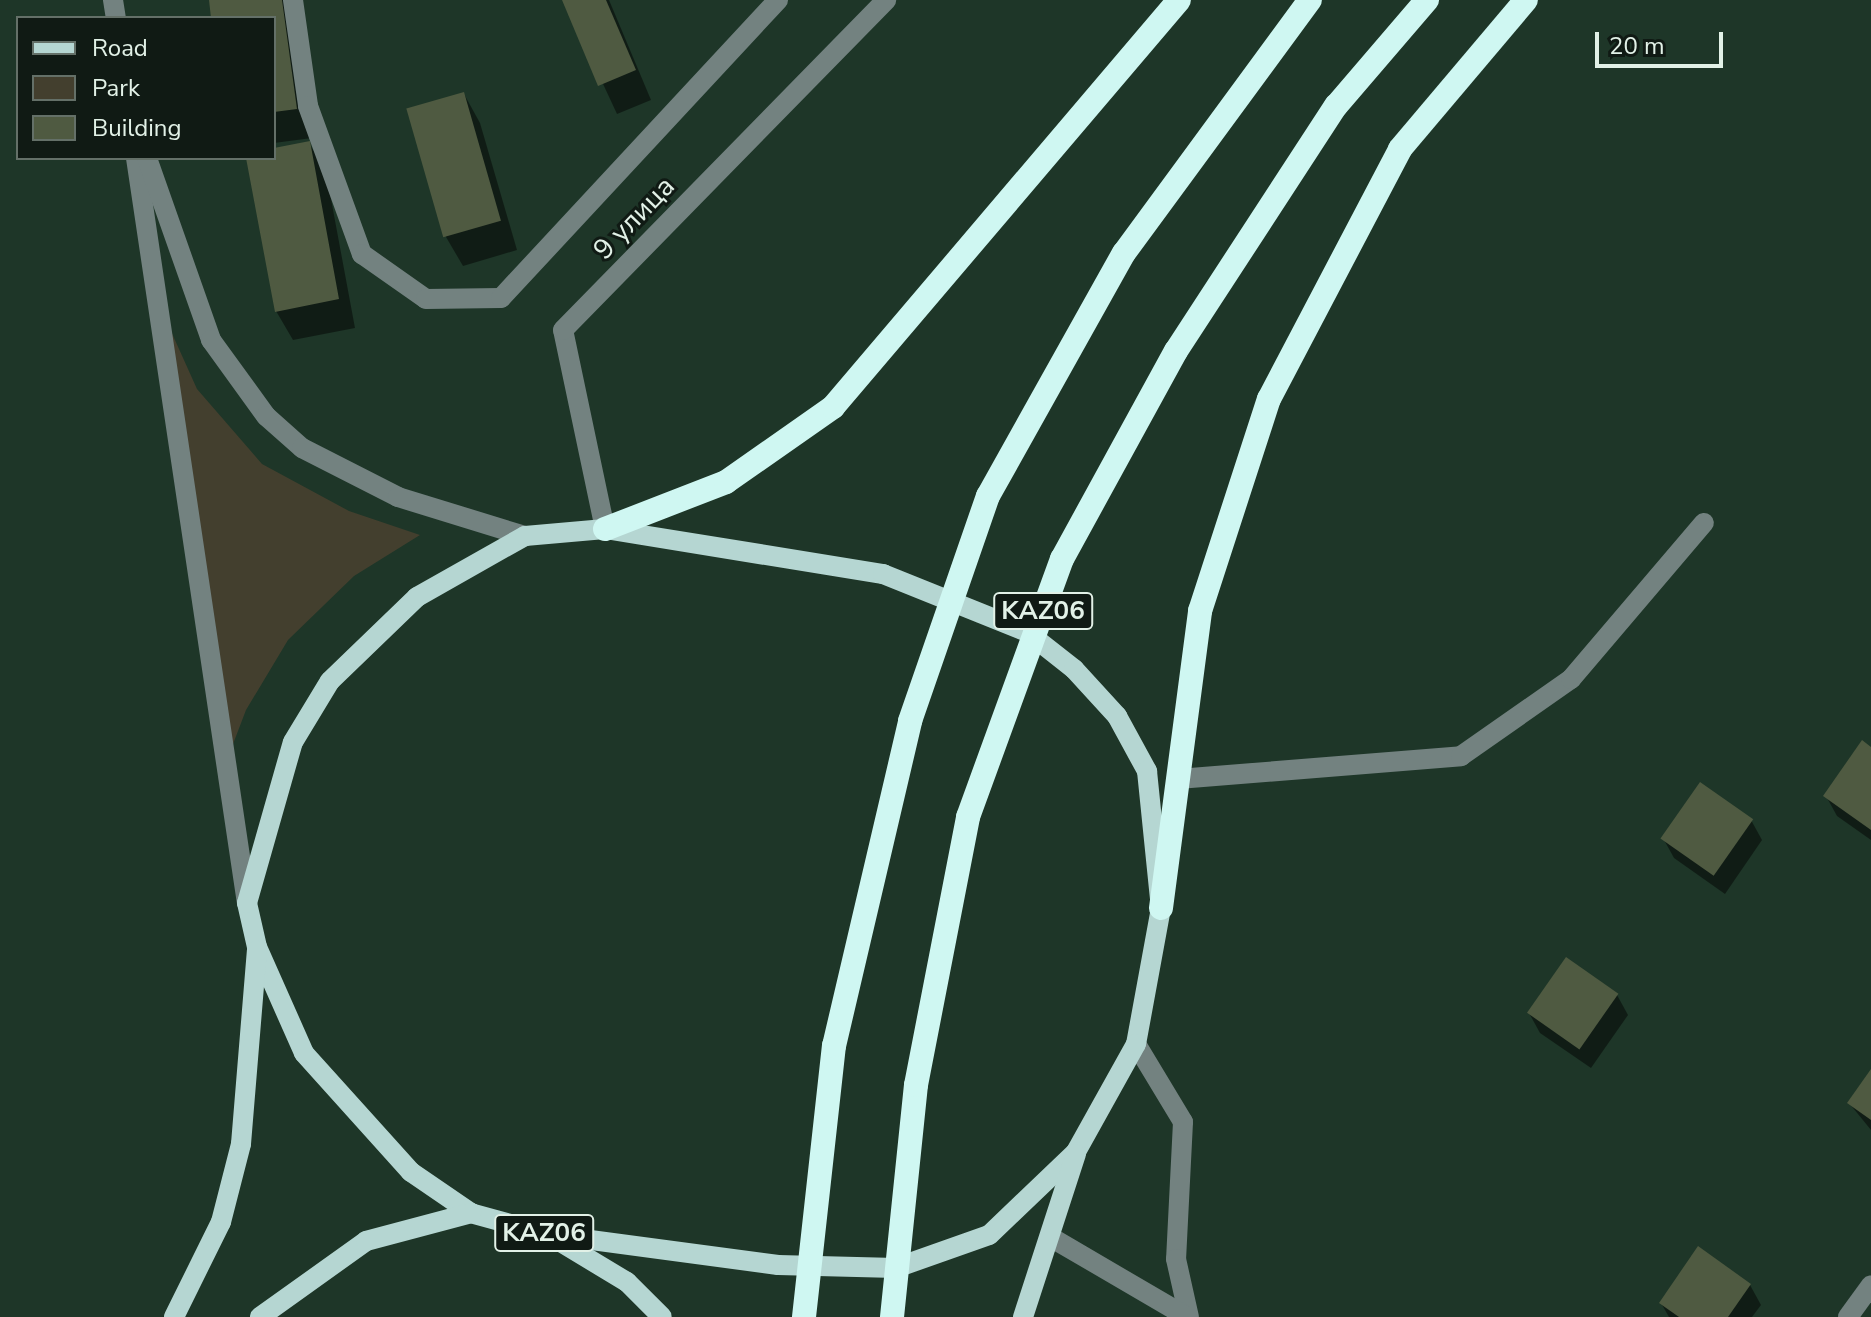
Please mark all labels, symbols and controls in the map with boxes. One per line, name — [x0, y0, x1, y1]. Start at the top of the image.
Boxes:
legend — [16, 16, 276, 160]
scale bar — [1599, 16, 1727, 66]
text: 20 m — [1609, 30, 1665, 62]
text: Road — [92, 32, 148, 64]
text: Park — [92, 72, 140, 104]
text: Building — [92, 112, 182, 144]
street label: 9 улица — [586, 170, 682, 266]
road number: KАZ06 — [993, 589, 1093, 633]
road number: KАZ06 — [494, 1211, 594, 1255]

